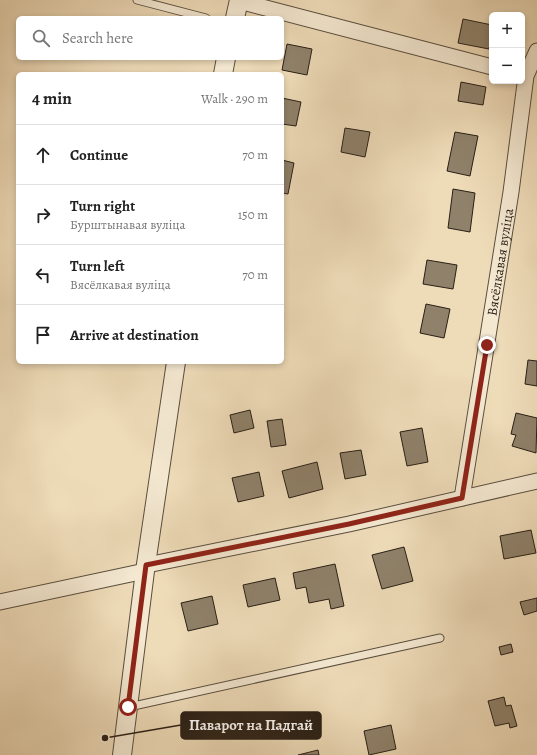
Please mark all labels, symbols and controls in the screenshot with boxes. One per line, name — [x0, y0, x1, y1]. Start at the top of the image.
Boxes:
map controls — [489, 12, 525, 84]
button: + — [489, 12, 525, 48]
search box — [16, 16, 284, 60]
icon: search — [30, 27, 52, 49]
text: Search here — [62, 28, 133, 48]
button: − — [489, 48, 525, 84]
text: 4 min — [32, 87, 72, 110]
text: Walk · 290 m — [201, 90, 268, 107]
icon: ahead — [32, 144, 54, 166]
text: Continue — [70, 145, 128, 165]
text: 70 m — [242, 146, 268, 163]
text: Turn right — [70, 196, 135, 216]
icon: right — [32, 204, 54, 226]
text: 150 m — [238, 206, 268, 223]
street label: Вясёлкавая вуліца — [482, 206, 518, 317]
text: Бурштынавая вуліца — [70, 216, 186, 233]
text: Turn left — [70, 256, 125, 276]
icon: left — [32, 264, 54, 286]
text: 70 m — [242, 266, 268, 283]
text: Вясёлкавая вуліца — [70, 276, 171, 293]
icon: arrive — [32, 324, 54, 346]
text: Arrive at destination — [70, 325, 199, 345]
route end — [478, 336, 496, 354]
route start — [119, 698, 137, 716]
callout: Паварот на Падгай — [181, 712, 321, 739]
text: Паварот на Падгай — [189, 715, 313, 735]

